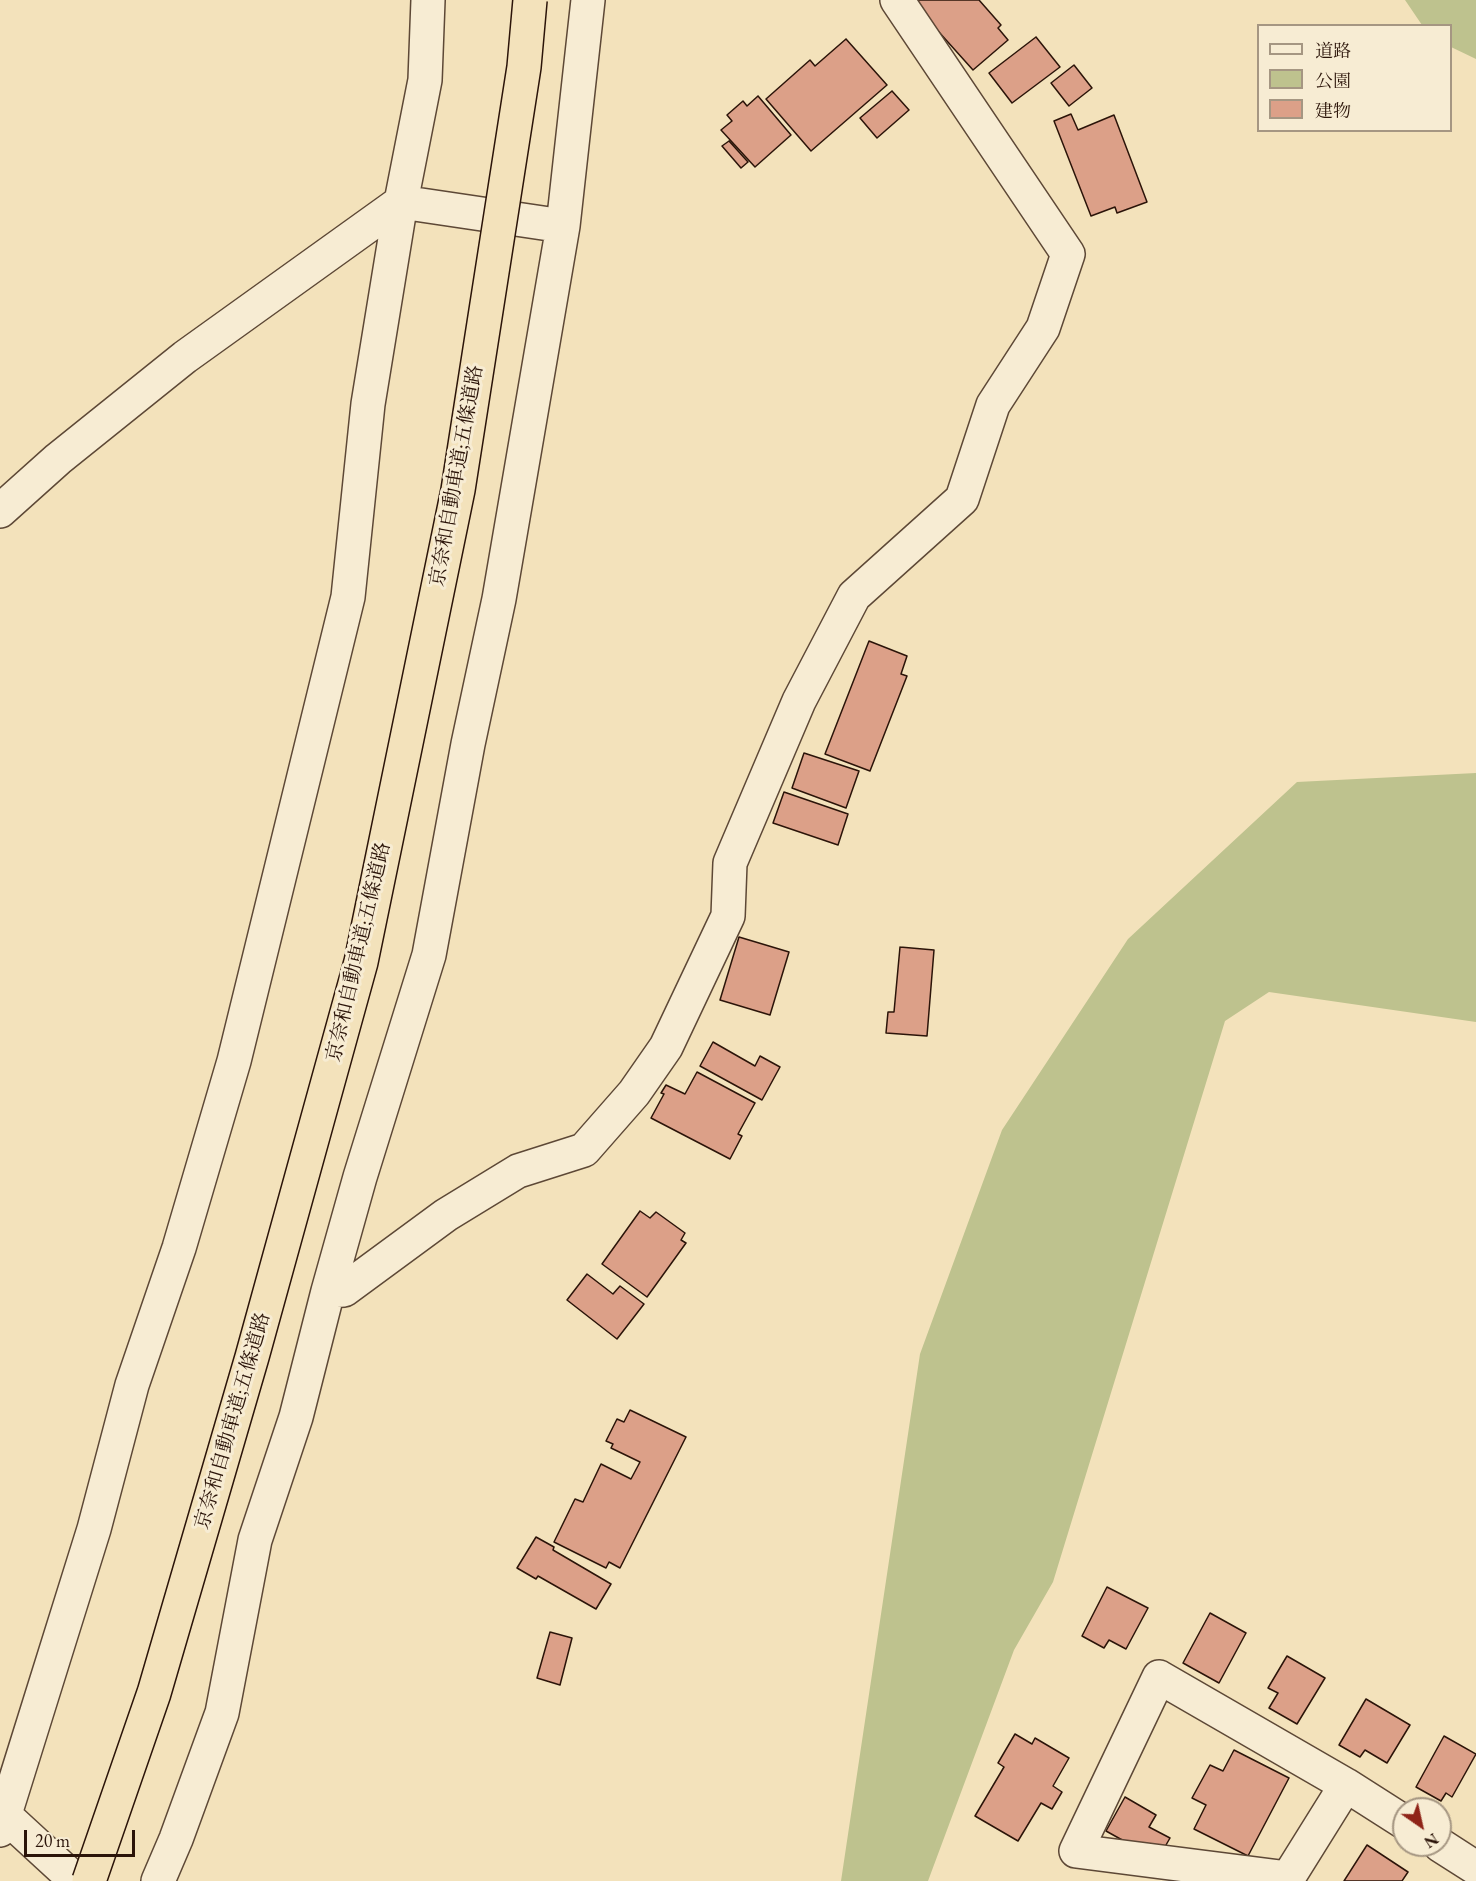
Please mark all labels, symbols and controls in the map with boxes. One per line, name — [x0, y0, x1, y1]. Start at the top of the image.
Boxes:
legend — [1257, 24, 1452, 132]
text: 道路 — [1315, 39, 1351, 62]
text: 公園 — [1315, 69, 1351, 92]
text: 建物 — [1315, 99, 1351, 122]
street label: 京奈和自動車道;五條道路 — [426, 363, 488, 589]
street label: 京奈和自動車道;五條道路 — [322, 840, 396, 1064]
street label: 京奈和自動車道;五條道路 — [191, 1310, 275, 1532]
north arrow — [1392, 1797, 1452, 1857]
scale bar — [27, 1818, 138, 1856]
text: N — [1420, 1828, 1442, 1853]
text: 20 m — [35, 1829, 70, 1852]

